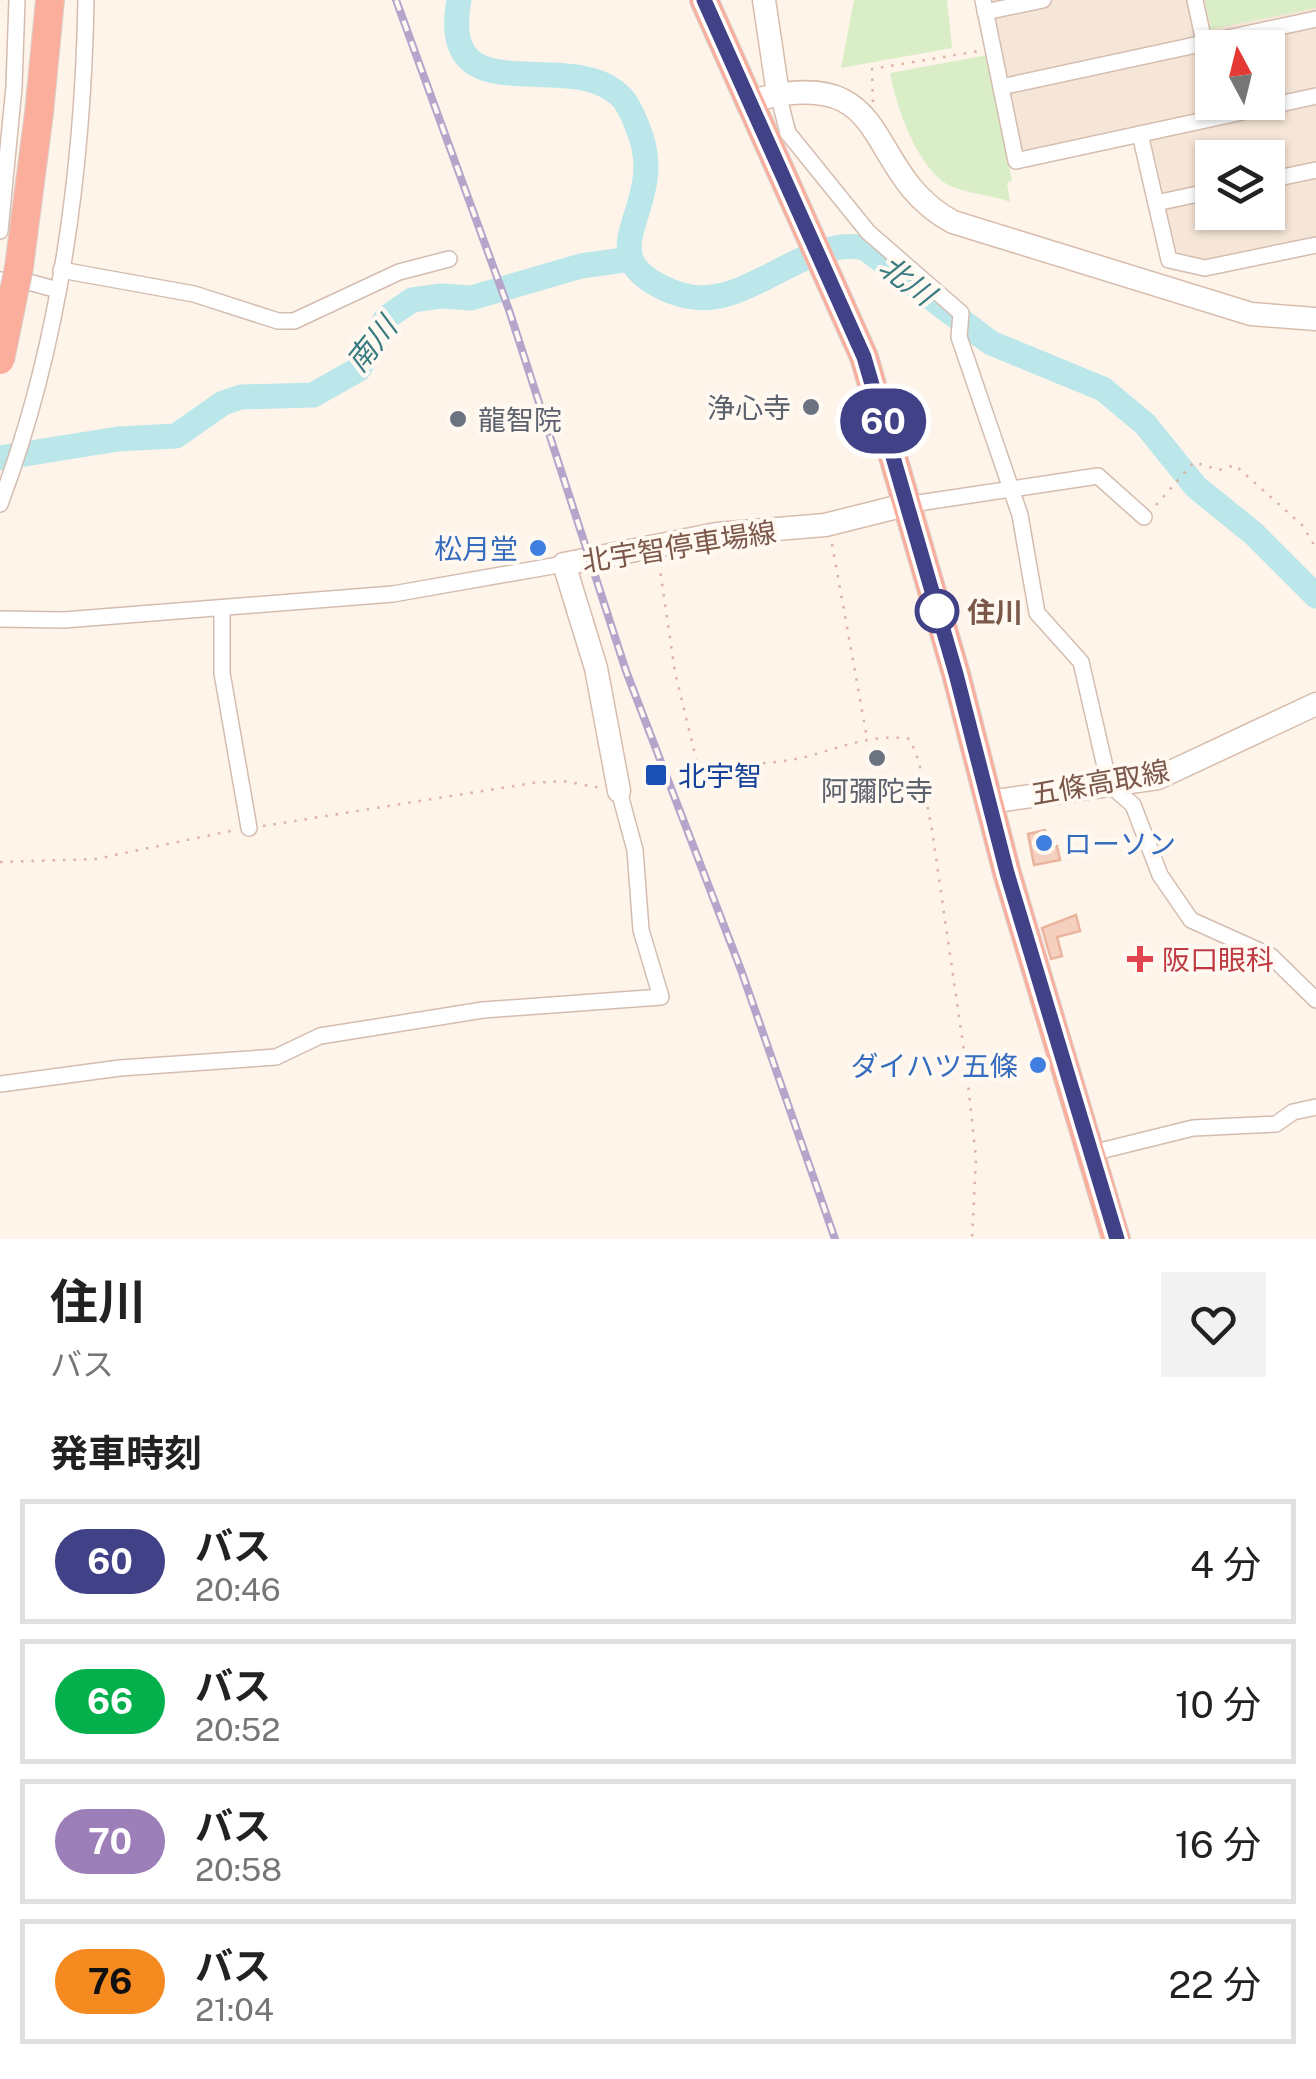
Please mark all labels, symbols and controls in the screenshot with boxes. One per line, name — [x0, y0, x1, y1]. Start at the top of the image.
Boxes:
north arrow — [1195, 30, 1285, 120]
map controls — [1195, 30, 1285, 230]
button: layers — [1195, 140, 1285, 230]
water label: 北川 — [872, 248, 944, 314]
water label: 南川 — [338, 307, 406, 379]
line badge: 60 — [838, 388, 928, 454]
place label: 浄心寺 — [707, 391, 791, 424]
marker: 浄心寺 — [800, 396, 822, 418]
text: 60 — [860, 401, 906, 442]
place label: 龍智院 — [478, 403, 562, 436]
marker: 龍智院 — [447, 408, 469, 430]
street label: 北宇智停車場線 — [580, 514, 778, 578]
place label: 松月堂 — [434, 532, 518, 565]
marker: 松月堂 — [527, 537, 549, 559]
marker: 住川 — [916, 590, 958, 632]
place label: 住川 — [967, 595, 1023, 628]
marker: 阿彌陀寺 — [866, 747, 888, 769]
street label: 五條高取線 — [1028, 754, 1172, 810]
place label: 北宇智 — [678, 759, 762, 792]
marker: 北宇智 — [643, 762, 669, 788]
place label: 阿彌陀寺 — [821, 774, 933, 807]
place label: ローソン — [1064, 827, 1176, 860]
marker: ローソン — [1033, 832, 1055, 854]
place label: 阪口眼科 — [1162, 943, 1274, 976]
marker: 阪口眼科 — [1127, 946, 1153, 972]
place label: ダイハツ五條 — [851, 1049, 1018, 1082]
marker: ダイハツ五條 — [1027, 1054, 1049, 1076]
button: heart — [1161, 1272, 1266, 1377]
text: 住川 — [50, 1273, 146, 1330]
text: バス — [50, 1346, 114, 1383]
text: 発車時刻 — [50, 1431, 202, 1476]
text: バス — [195, 1524, 271, 1569]
text: 60 — [87, 1541, 133, 1582]
text: 4 分 — [1190, 1542, 1261, 1587]
text: 20:46 — [195, 1571, 281, 1608]
text: バス — [195, 1664, 271, 1709]
text: 66 — [87, 1681, 133, 1722]
text: 10 分 — [1175, 1682, 1261, 1727]
text: 20:52 — [195, 1711, 280, 1748]
text: バス — [195, 1804, 271, 1849]
text: 70 — [88, 1821, 132, 1862]
text: 16 分 — [1175, 1822, 1261, 1867]
text: 20:58 — [195, 1851, 282, 1888]
text: バス — [195, 1944, 271, 1989]
text: 76 — [88, 1961, 132, 2002]
text: 22 分 — [1168, 1962, 1261, 2007]
text: 21:04 — [195, 1991, 274, 2028]

